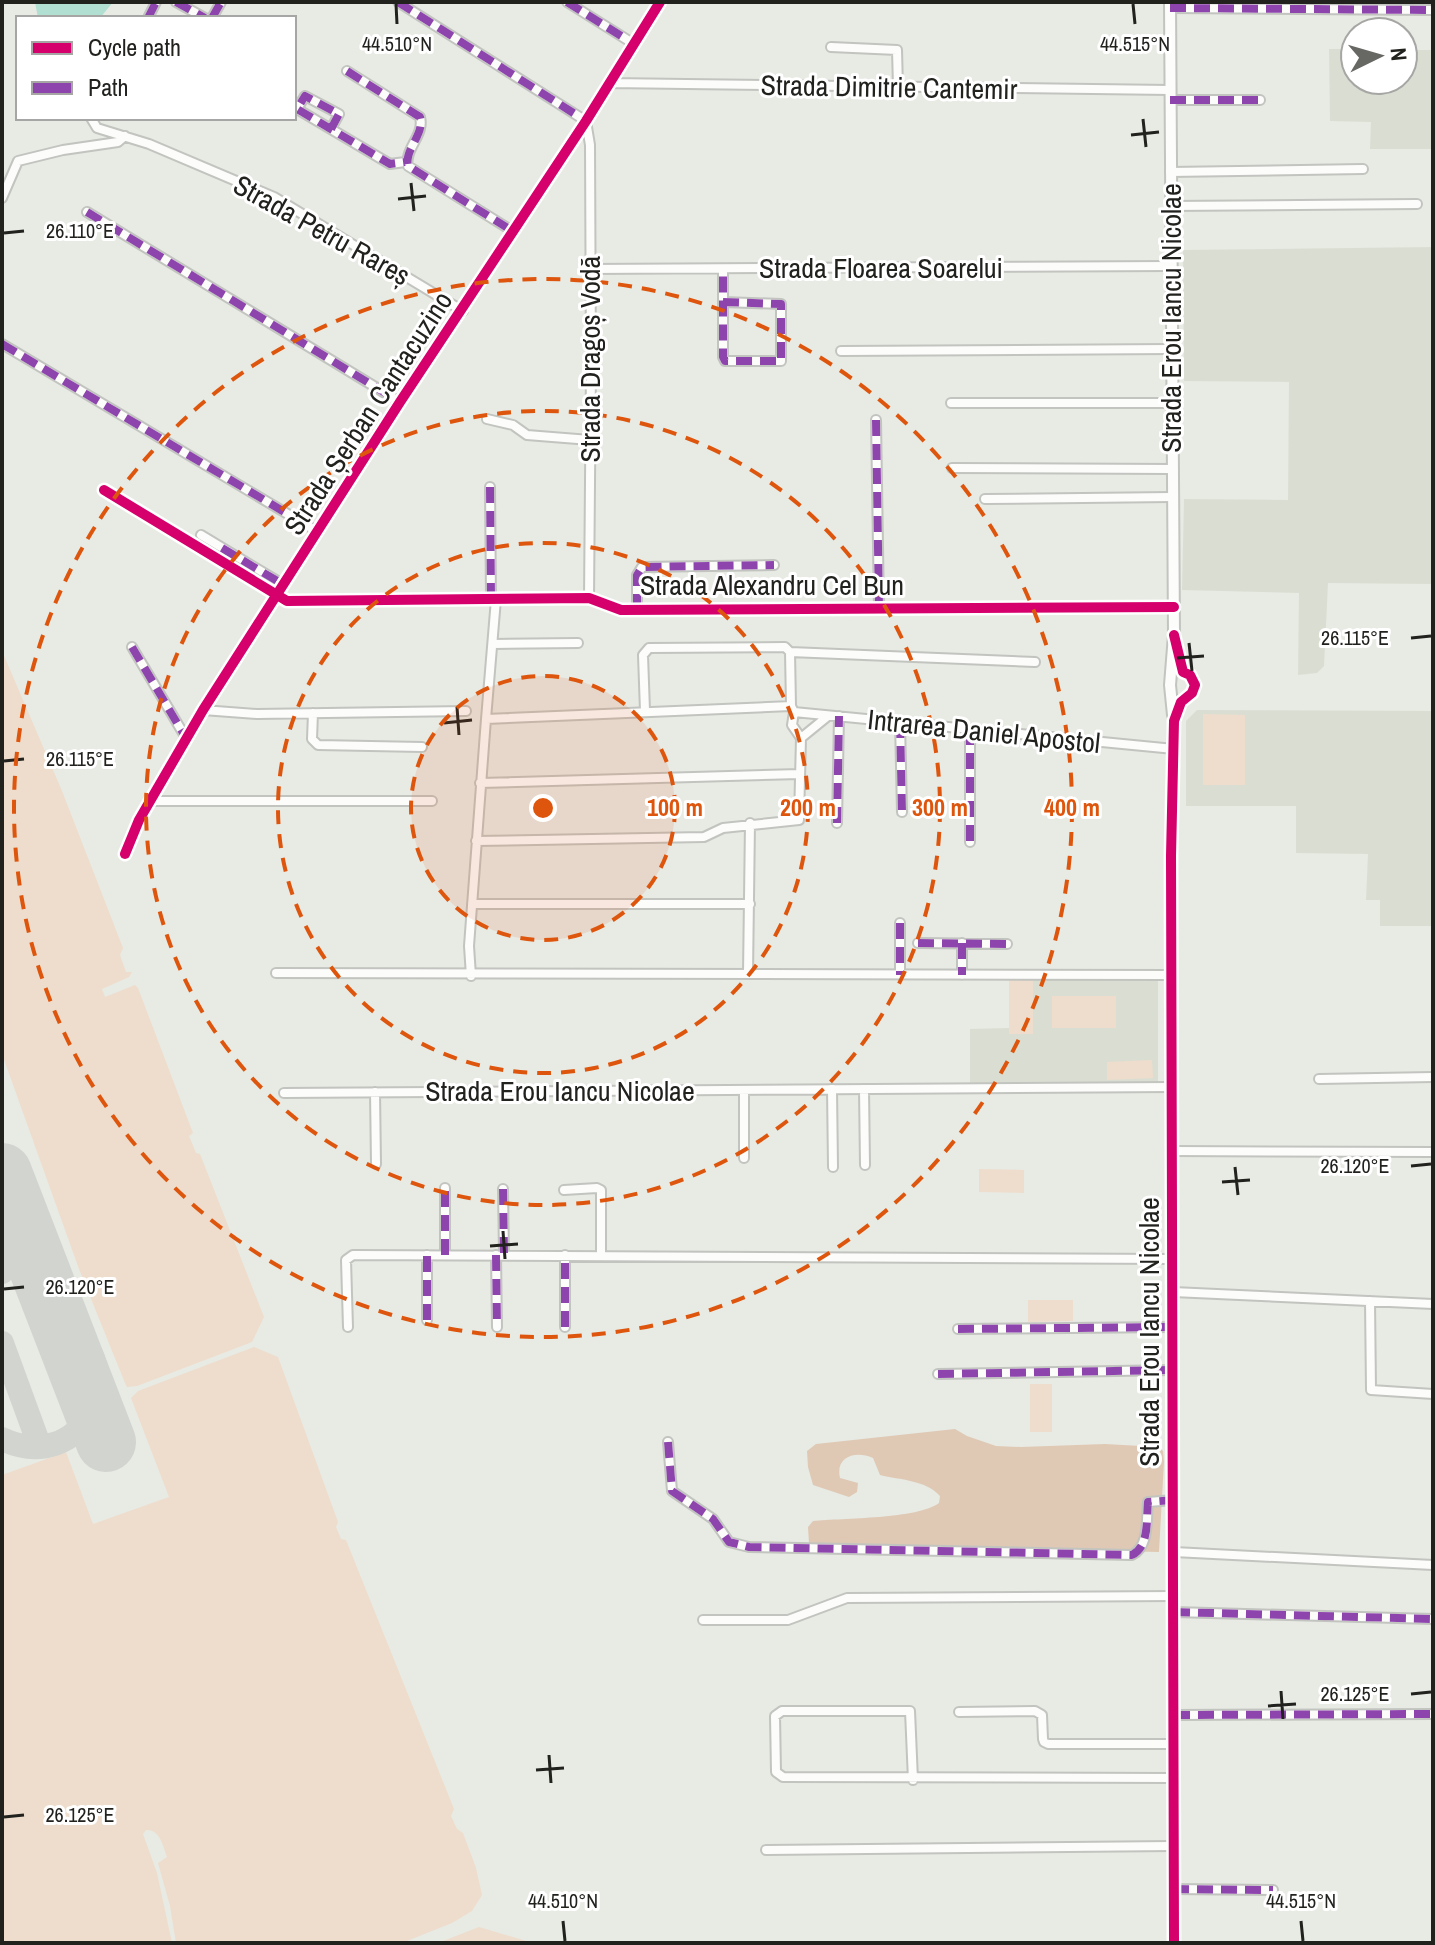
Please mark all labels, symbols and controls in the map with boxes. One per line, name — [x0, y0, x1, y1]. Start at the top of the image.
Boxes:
legend — [16, 16, 296, 120]
north arrow — [1339, 16, 1419, 96]
text: 44.510°N — [362, 30, 432, 57]
text: 44.515°N — [1100, 30, 1170, 57]
text: Cycle path — [88, 31, 181, 63]
text: N — [1383, 46, 1414, 62]
street label: Strada Dimitrie Cantemir — [760, 66, 1018, 108]
text: Path — [88, 71, 129, 103]
street label: Strada Petru Rareș — [227, 166, 417, 294]
street label: Strada Erou Iancu Nicolae — [1152, 183, 1190, 453]
text: 26.110°E — [46, 217, 114, 244]
street label: Strada Floarea Soarelui — [759, 249, 1003, 287]
street label: Strada Dragoș Vodă — [571, 255, 609, 462]
street label: Strada Șerban Cantacuzino — [275, 284, 461, 542]
street label: Strada Alexandru Cel Bun — [640, 566, 904, 604]
text: 26.115°E — [1321, 624, 1389, 651]
street label: Intrarea Daniel Apostol — [866, 700, 1102, 762]
text: 26.115°E — [46, 745, 114, 772]
text: 100 m — [647, 791, 703, 823]
text: 200 m — [780, 791, 836, 823]
text: 300 m — [912, 791, 968, 823]
text: 400 m — [1044, 791, 1100, 823]
centre of rings — [529, 794, 557, 822]
street label: Strada Erou Iancu Nicolae — [425, 1072, 695, 1110]
text: 26.120°E — [1320, 1152, 1390, 1179]
street label: Strada Erou Iancu Nicolae — [1130, 1197, 1168, 1467]
text: 26.120°E — [45, 1273, 115, 1300]
text: 26.125°E — [1320, 1680, 1390, 1707]
text: 26.125°E — [45, 1801, 115, 1828]
text: 44.510°N — [528, 1887, 598, 1914]
text: 44.515°N — [1266, 1887, 1336, 1914]

